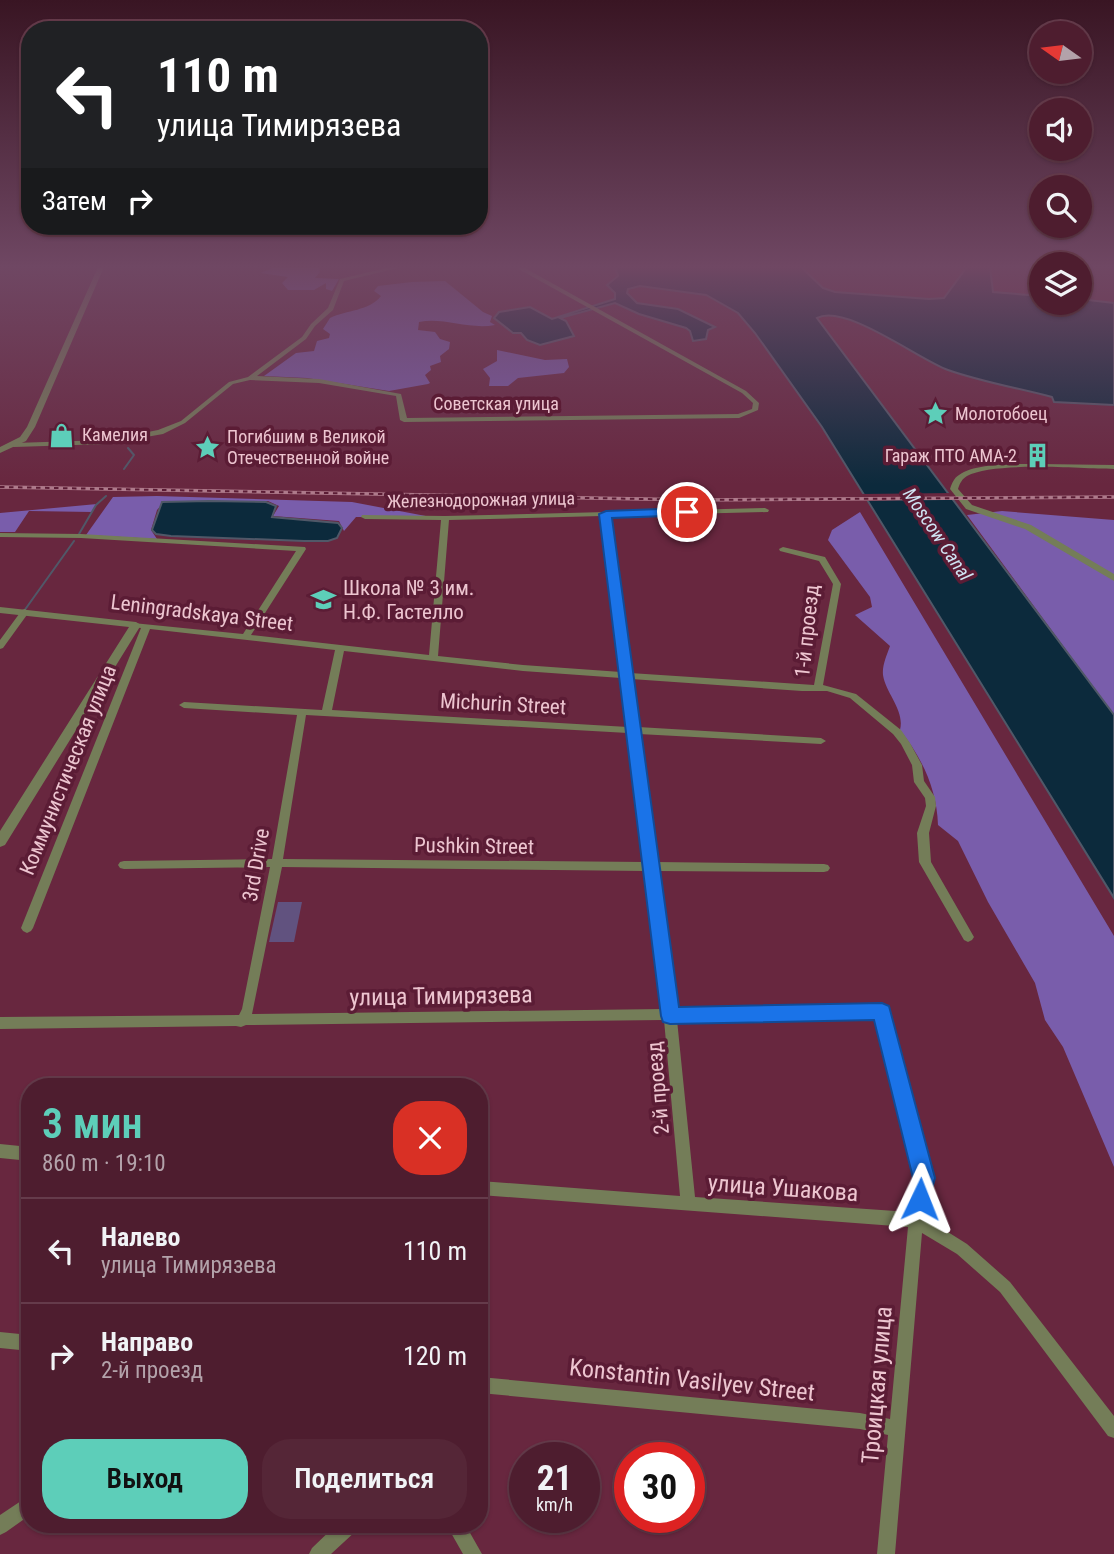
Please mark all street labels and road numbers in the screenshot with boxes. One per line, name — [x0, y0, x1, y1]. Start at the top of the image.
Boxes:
street label: Советская улица — [433, 393, 559, 414]
street label: Железнодорожная улица — [387, 487, 575, 512]
street label: 1-й проезд — [790, 583, 824, 679]
street label: Leningradskaya Street — [109, 590, 295, 636]
street label: Коммунистическая улица — [15, 662, 121, 878]
street label: Michurin Street — [439, 689, 567, 719]
street label: 3rd Drive — [238, 826, 274, 903]
street label: Pushkin Street — [414, 833, 534, 859]
street label: улица Тимирязева — [349, 980, 533, 1012]
street label: 2-й проезд — [642, 1041, 674, 1135]
street label: улица Ушакова — [707, 1169, 859, 1207]
street label: Троицкая улица — [856, 1305, 898, 1465]
street label: Konstantin Vasilyev Street — [568, 1353, 816, 1407]

